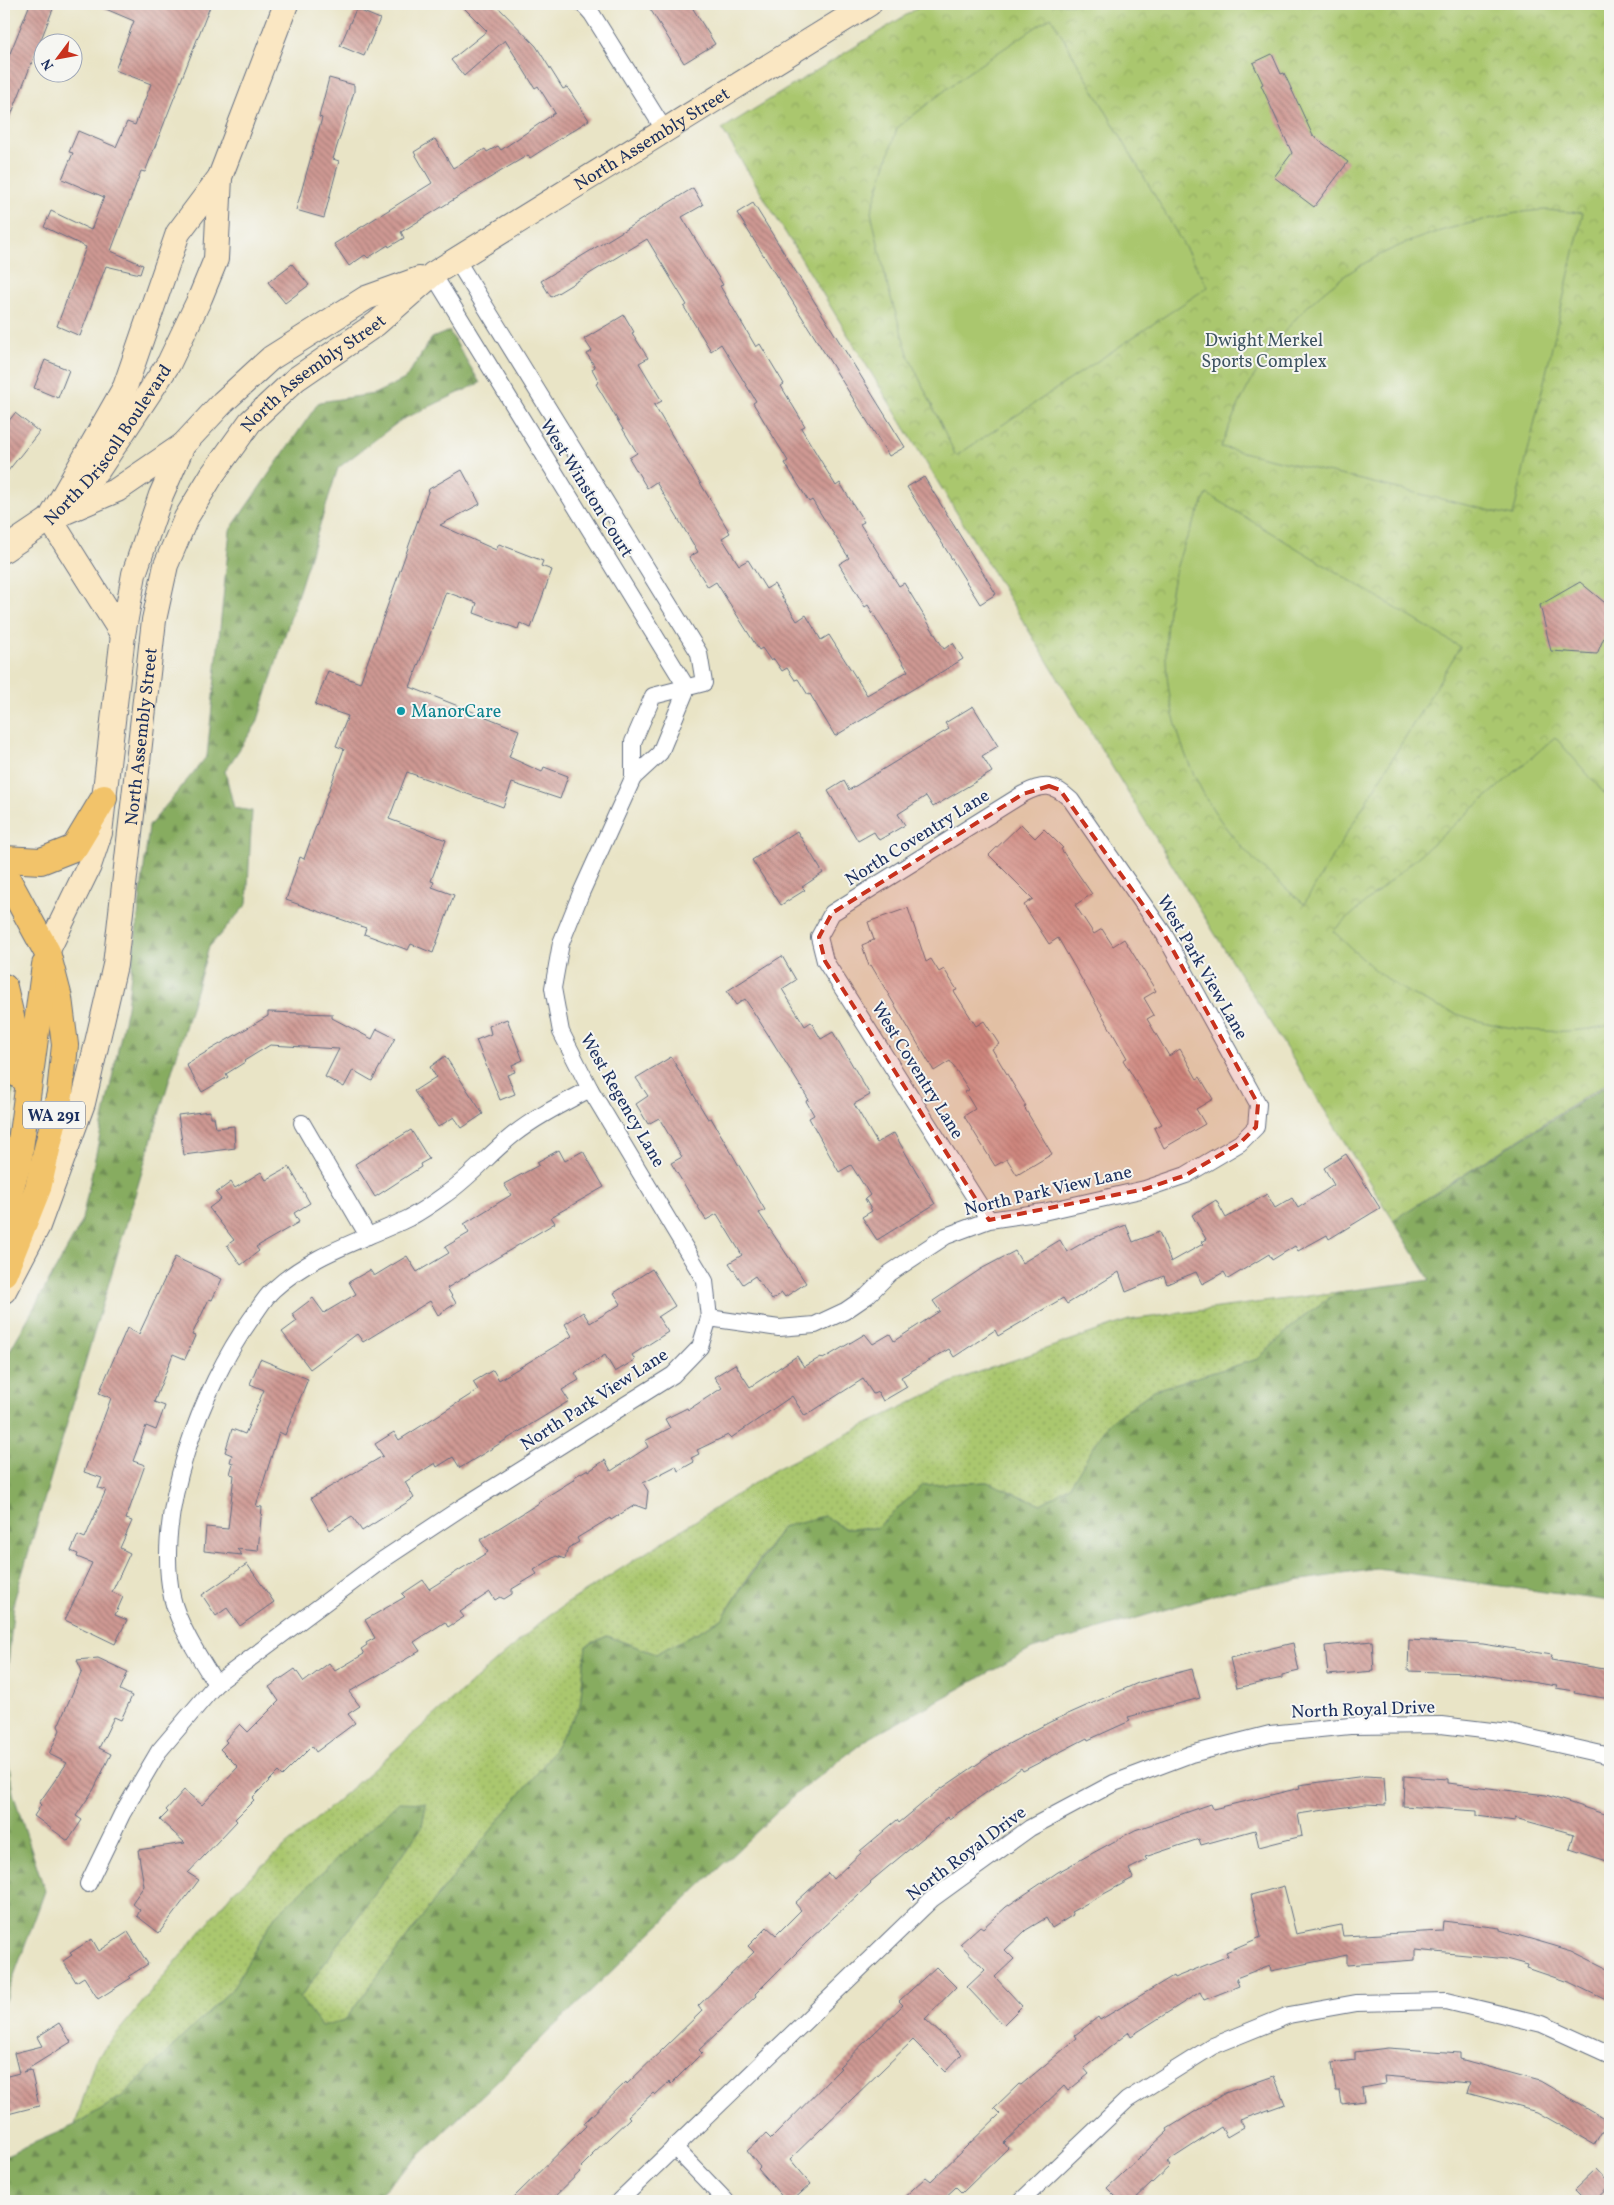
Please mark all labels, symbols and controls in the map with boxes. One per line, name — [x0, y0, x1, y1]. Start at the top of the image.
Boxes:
north arrow — [32, 32, 82, 82]
text: N — [37, 55, 59, 73]
street label: North Assembly Street — [570, 82, 735, 198]
street label: North Assembly Street — [236, 310, 392, 438]
park label: Dwight Merkel Sports Complex — [1201, 329, 1327, 375]
street label: North Driscoll Boulevard — [39, 360, 179, 532]
street label: West Winston Court — [533, 415, 638, 563]
street label: North Assembly Street — [120, 646, 165, 827]
place label: ManorCare — [411, 700, 501, 725]
marker: ManorCare — [395, 705, 407, 717]
street label: North Coventry Lane — [841, 784, 995, 893]
street label: West Park View Lane — [1150, 891, 1253, 1045]
street label: West Coventry Lane — [864, 997, 969, 1144]
street label: West Regency Lane — [573, 1029, 670, 1172]
road number: WA 291 — [23, 1102, 85, 1128]
street label: North Park View Lane — [962, 1160, 1135, 1223]
street label: North Park View Lane — [516, 1343, 674, 1457]
street label: North Royal Drive — [1291, 1695, 1435, 1726]
street label: North Royal Drive — [902, 1801, 1032, 1908]

